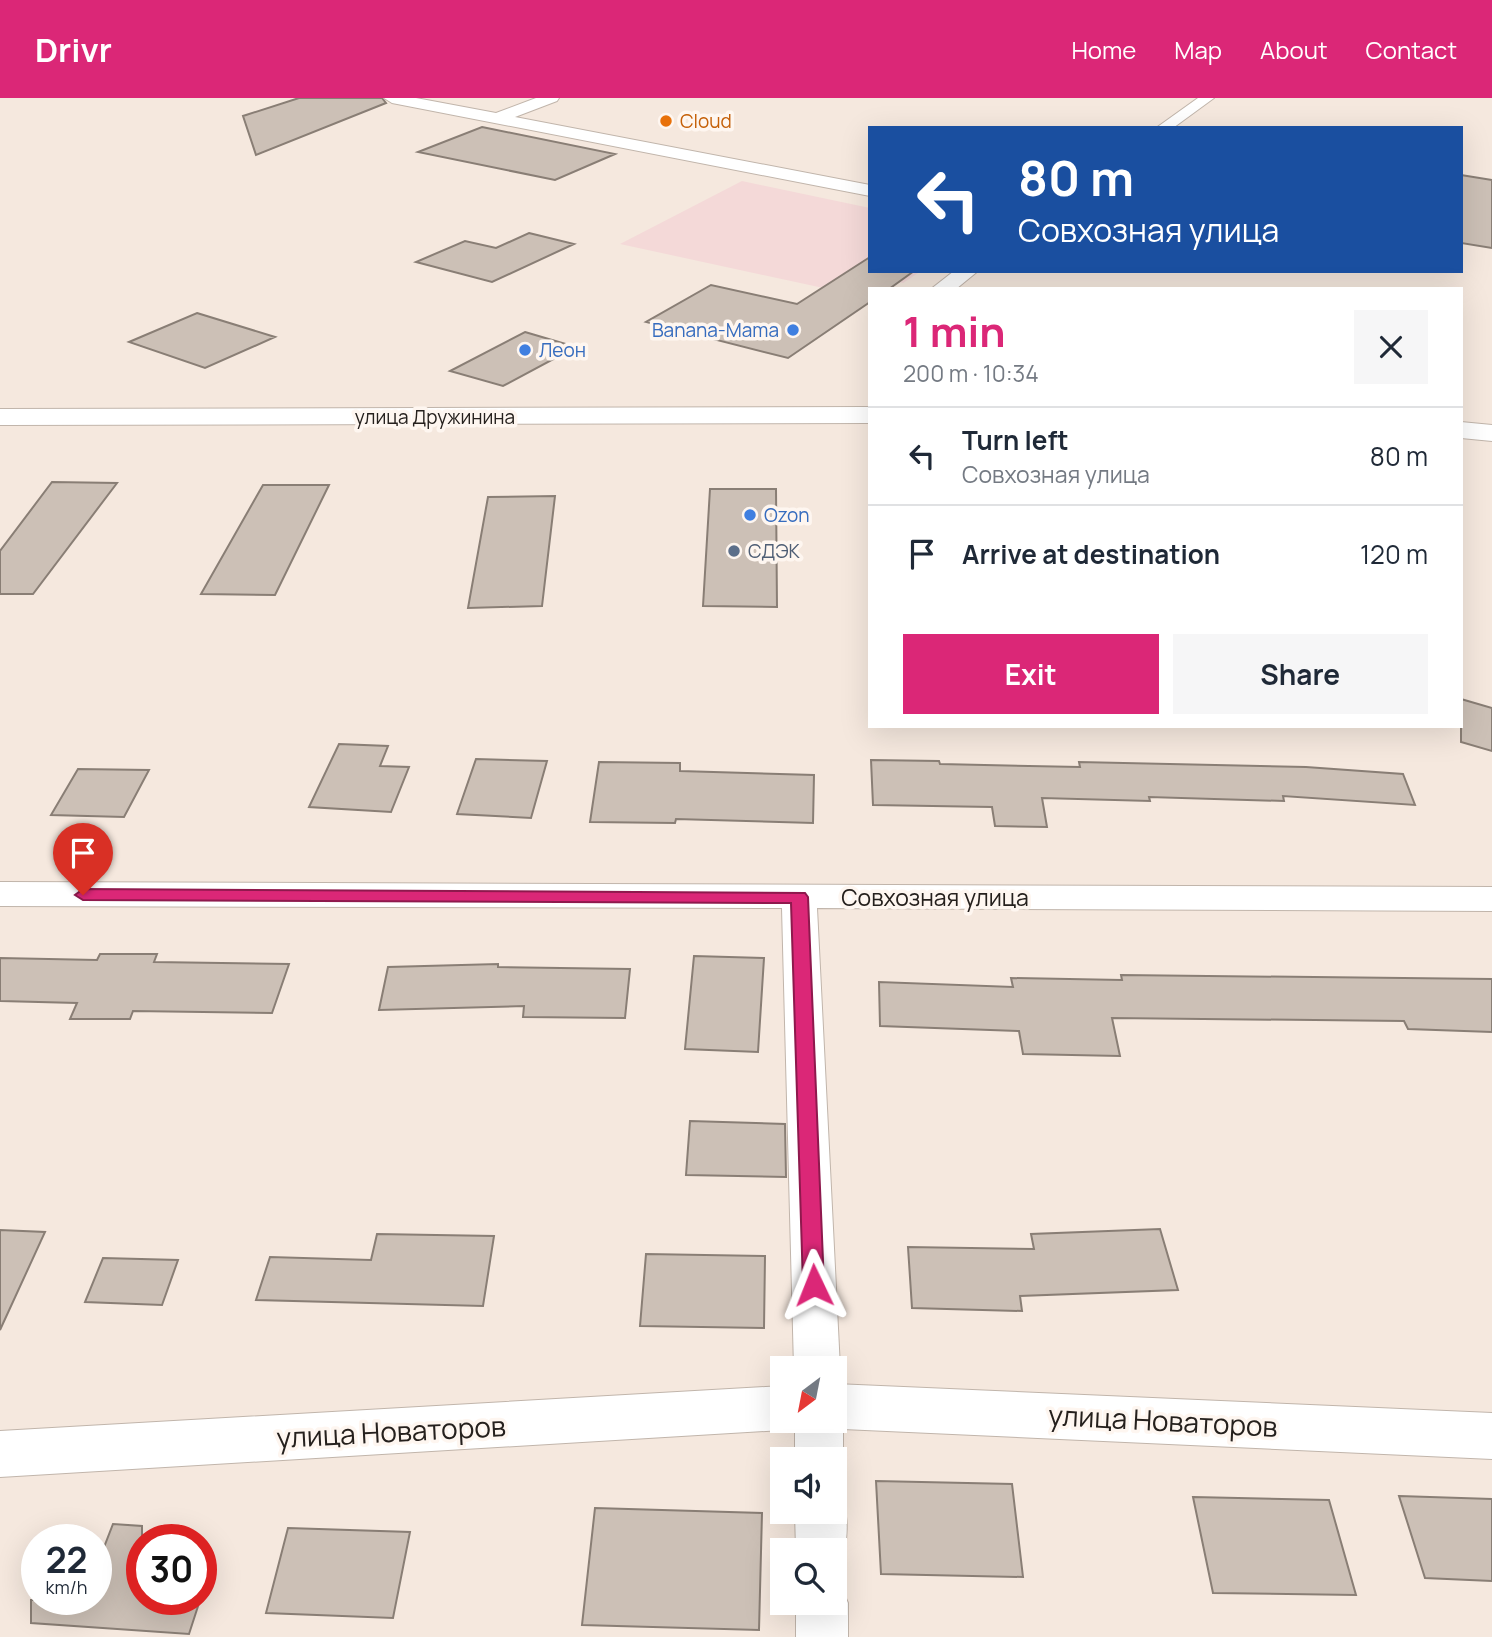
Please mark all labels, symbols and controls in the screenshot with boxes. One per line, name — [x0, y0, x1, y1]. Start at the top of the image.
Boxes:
text: Drivr — [35, 27, 112, 72]
text: Home — [1071, 33, 1136, 66]
text: Map — [1174, 33, 1222, 66]
text: About — [1260, 33, 1328, 66]
text: Contact — [1366, 33, 1457, 66]
place label: Cloud — [680, 108, 732, 134]
marker: Cloud — [658, 113, 674, 129]
text: 80 m — [1018, 144, 1134, 211]
icon: left — [903, 154, 994, 245]
text: Совхозная улица — [1018, 208, 1279, 252]
text: 1 min — [903, 302, 1006, 360]
button: close — [1354, 310, 1428, 384]
place label: Banana-Mama — [652, 317, 779, 343]
marker: Banana-Mama — [785, 322, 801, 338]
place label: Леон — [539, 337, 586, 363]
marker: Леон — [517, 342, 533, 358]
text: 200 m · 10:34 — [903, 357, 1039, 389]
street label: улица Дружинина — [355, 404, 515, 430]
text: Turn left — [962, 422, 1069, 458]
icon: left — [903, 437, 941, 475]
text: 80 m — [1370, 438, 1428, 474]
text: Совхозная улица — [962, 458, 1150, 490]
place label: Ozon — [764, 502, 810, 528]
marker: Ozon — [742, 507, 758, 523]
icon: arrive — [903, 535, 941, 573]
text: Arrive at destination — [962, 536, 1220, 572]
text: 120 m — [1360, 536, 1428, 572]
place label: СДЭК — [748, 538, 801, 564]
marker: СДЭК — [726, 543, 742, 559]
button: Exit — [903, 634, 1159, 714]
button: Share — [1173, 634, 1428, 714]
pin — [53, 823, 113, 895]
icon: arrive — [64, 834, 102, 872]
street label: Совхозная улица — [841, 881, 1029, 913]
position arrow — [777, 1248, 851, 1322]
north arrow — [770, 1356, 847, 1433]
map controls — [770, 1356, 847, 1615]
street label: улица Новаторов — [1047, 1395, 1279, 1445]
street label: улица Новаторов — [275, 1406, 507, 1456]
button: sound — [770, 1447, 847, 1524]
speed limit sign: 30 — [126, 1524, 217, 1615]
text: 22 — [46, 1536, 87, 1584]
button: search — [770, 1538, 847, 1615]
text: km/h — [46, 1575, 87, 1599]

